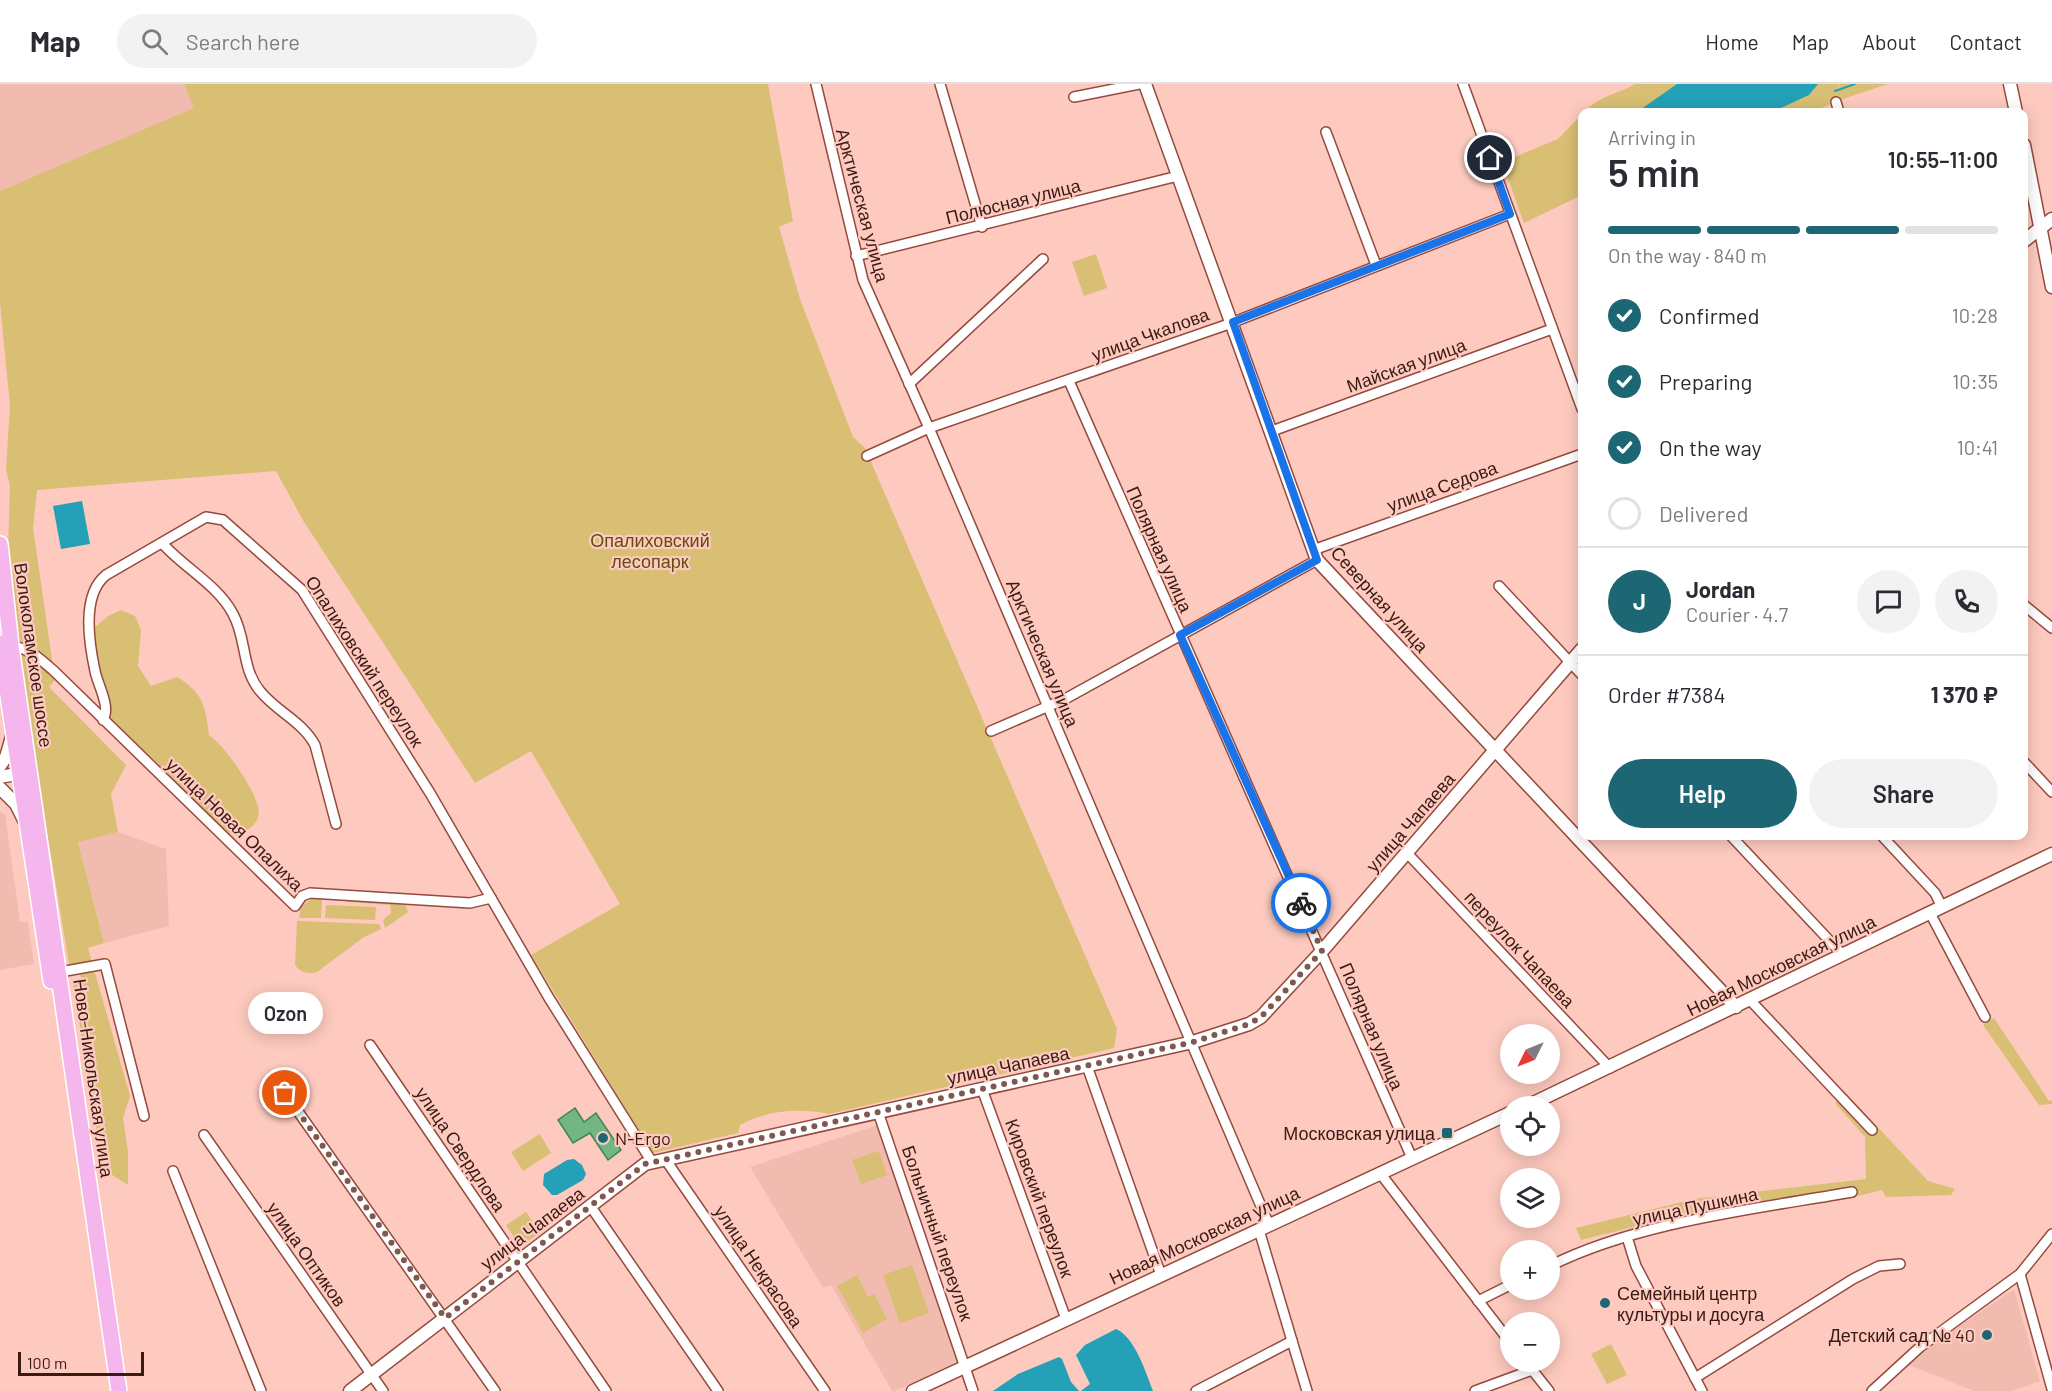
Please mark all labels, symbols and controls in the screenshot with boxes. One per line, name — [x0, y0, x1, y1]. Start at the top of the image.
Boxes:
search box — [117, 14, 537, 68]
text: Map — [30, 24, 81, 58]
icon: search — [138, 25, 171, 58]
text: Search here — [186, 28, 300, 54]
text: Home — [1705, 29, 1759, 54]
text: Map — [1792, 29, 1829, 54]
text: About — [1862, 29, 1917, 54]
text: Contact — [1950, 29, 2022, 54]
text: Arriving in — [1608, 125, 1696, 149]
street label: Арктическая улица — [832, 126, 894, 285]
pin — [1464, 132, 1515, 183]
icon: home — [1473, 141, 1506, 174]
text: 10:55–11:00 — [1888, 146, 1998, 172]
text: 5 min — [1608, 148, 1700, 195]
street label: Полюсная улица — [943, 173, 1084, 228]
text: On the way · 840 m — [1608, 243, 1767, 267]
icon: check — [1608, 299, 1641, 332]
street label: улица Чкалова — [1088, 302, 1213, 365]
text: Confirmed — [1659, 302, 1759, 328]
text: 10:28 — [1952, 303, 1998, 327]
street label: Майская улица — [1343, 333, 1470, 397]
icon: check — [1608, 365, 1641, 398]
text: Preparing — [1659, 368, 1752, 394]
text: 10:35 — [1952, 369, 1998, 393]
icon: check — [1608, 431, 1641, 464]
text: On the way — [1659, 434, 1762, 460]
text: 10:41 — [1957, 435, 1998, 459]
street label: улица Седова — [1384, 456, 1501, 516]
street label: Полярная улица — [1122, 483, 1198, 616]
text: Delivered — [1659, 500, 1748, 526]
park label: Опалиховский лесопарк — [590, 529, 710, 572]
street label: Северная улица — [1327, 541, 1434, 657]
street label: Волоколамское шоссе — [10, 561, 58, 749]
button: chat — [1857, 570, 1920, 633]
button: phone — [1935, 570, 1998, 633]
street label: Опалиховский переулок — [301, 571, 429, 751]
street label: Арктическая улица — [1002, 576, 1084, 731]
text: Jordan — [1686, 576, 1755, 602]
text: J — [1633, 588, 1646, 614]
text: Courier · 4.7 — [1686, 602, 1788, 626]
text: Order #7384 — [1608, 681, 1726, 707]
text: 1 370 ₽ — [1931, 681, 1998, 707]
street label: улица Новая Опалиха — [162, 753, 309, 896]
button: Help — [1608, 759, 1797, 828]
button: Share — [1809, 759, 1998, 828]
street label: улица Чапаева — [1361, 767, 1460, 876]
courier — [1271, 873, 1331, 933]
street label: переулок Чапаева — [1460, 886, 1580, 1013]
icon: bike — [1285, 887, 1318, 920]
street label: Новая Московская улица — [1683, 909, 1880, 1020]
street label: Полярная улица — [1335, 959, 1409, 1094]
street label: Ново-Никольская улица — [69, 977, 119, 1180]
callout: Ozon — [248, 991, 322, 1033]
text: Ozon — [264, 1001, 307, 1025]
north arrow — [1500, 1024, 1560, 1084]
map controls — [1500, 1024, 1560, 1372]
street label: улица Чапаева — [945, 1041, 1072, 1089]
pin — [259, 1067, 310, 1118]
icon: bag — [268, 1076, 301, 1109]
street label: улица Свердлова — [411, 1082, 511, 1216]
button: locate — [1500, 1096, 1560, 1156]
street label: Кировский переулок — [1001, 1116, 1079, 1280]
place label: Московская улица — [1283, 1122, 1436, 1144]
marker: Московская улица — [1440, 1126, 1454, 1140]
place label: N-Ergo — [615, 1127, 671, 1149]
marker: N-Ergo — [596, 1131, 610, 1145]
street label: Больничный переулок — [898, 1142, 978, 1324]
button: layers — [1500, 1168, 1560, 1228]
street label: улица Чапаева — [476, 1181, 589, 1274]
street label: Новая Московская улица — [1105, 1181, 1304, 1289]
street label: улица Пушкина — [1630, 1182, 1761, 1230]
street label: улица Оптиков — [263, 1197, 351, 1311]
street label: улица Некрасова — [710, 1201, 809, 1332]
button: + — [1500, 1240, 1560, 1300]
place label: Семейный центр культуры и досуга — [1617, 1282, 1765, 1325]
marker: Семейный центр культуры и досуга — [1598, 1296, 1612, 1310]
button: − — [1500, 1312, 1560, 1372]
place label: Детский сад № 40 — [1829, 1324, 1975, 1346]
marker: Детский сад № 40 — [1980, 1328, 1994, 1342]
scale bar — [18, 1349, 144, 1376]
text: 100 m — [27, 1353, 67, 1372]

